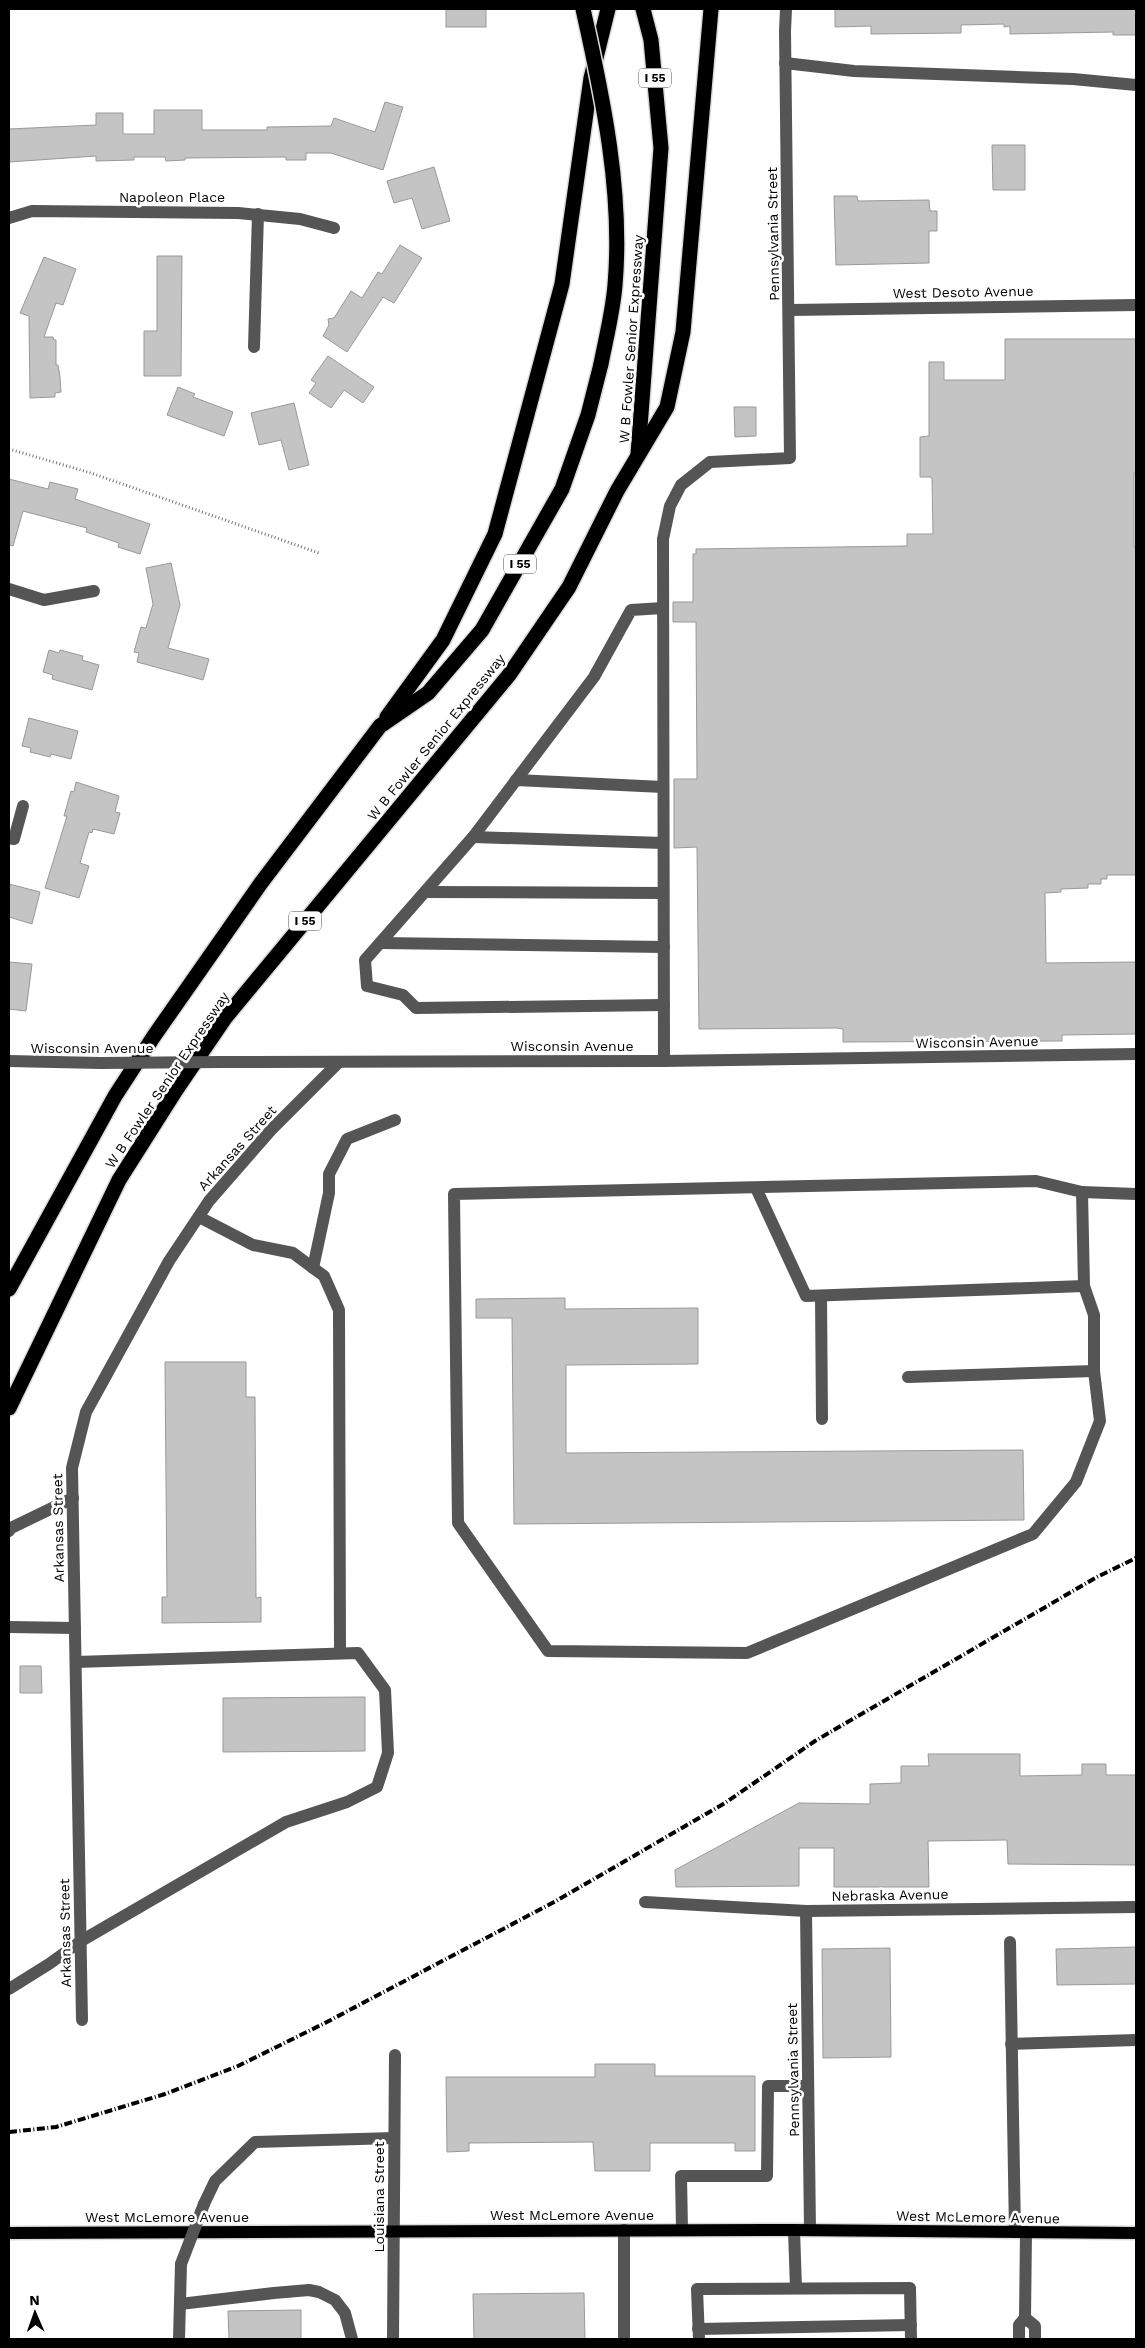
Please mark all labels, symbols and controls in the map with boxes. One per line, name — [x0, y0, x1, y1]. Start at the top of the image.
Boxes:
road number: I 55 — [639, 68, 671, 88]
street label: Pennsylvania Street — [764, 167, 782, 301]
street label: Napoleon Place — [119, 189, 225, 205]
street label: W B Fowler Senior Expressway — [616, 233, 646, 444]
street label: West Desoto Avenue — [892, 283, 1034, 301]
road number: I 55 — [504, 554, 536, 574]
street label: W B Fowler Senior Expressway — [364, 650, 509, 823]
road number: I 55 — [289, 911, 321, 930]
street label: W B Fowler Senior Expressway — [102, 988, 233, 1171]
street label: Wisconsin Avenue — [915, 1033, 1039, 1051]
street label: Wisconsin Avenue — [511, 1038, 633, 1054]
street label: Wisconsin Avenue — [31, 1040, 153, 1056]
street label: Arkansas Street — [195, 1102, 279, 1194]
street label: Arkansas Street — [49, 1473, 67, 1583]
street label: Arkansas Street — [56, 1878, 74, 1988]
street label: Nebraska Avenue — [831, 1886, 949, 1904]
street label: Pennsylvania Street — [784, 2003, 802, 2137]
street label: Louisiana Street — [371, 2141, 387, 2253]
street label: West McLemore Avenue — [490, 2207, 654, 2223]
street label: West McLemore Avenue — [896, 2208, 1060, 2226]
street label: West McLemore Avenue — [85, 2209, 249, 2225]
north arrow — [10, 2288, 60, 2338]
text: N — [29, 2292, 40, 2308]

